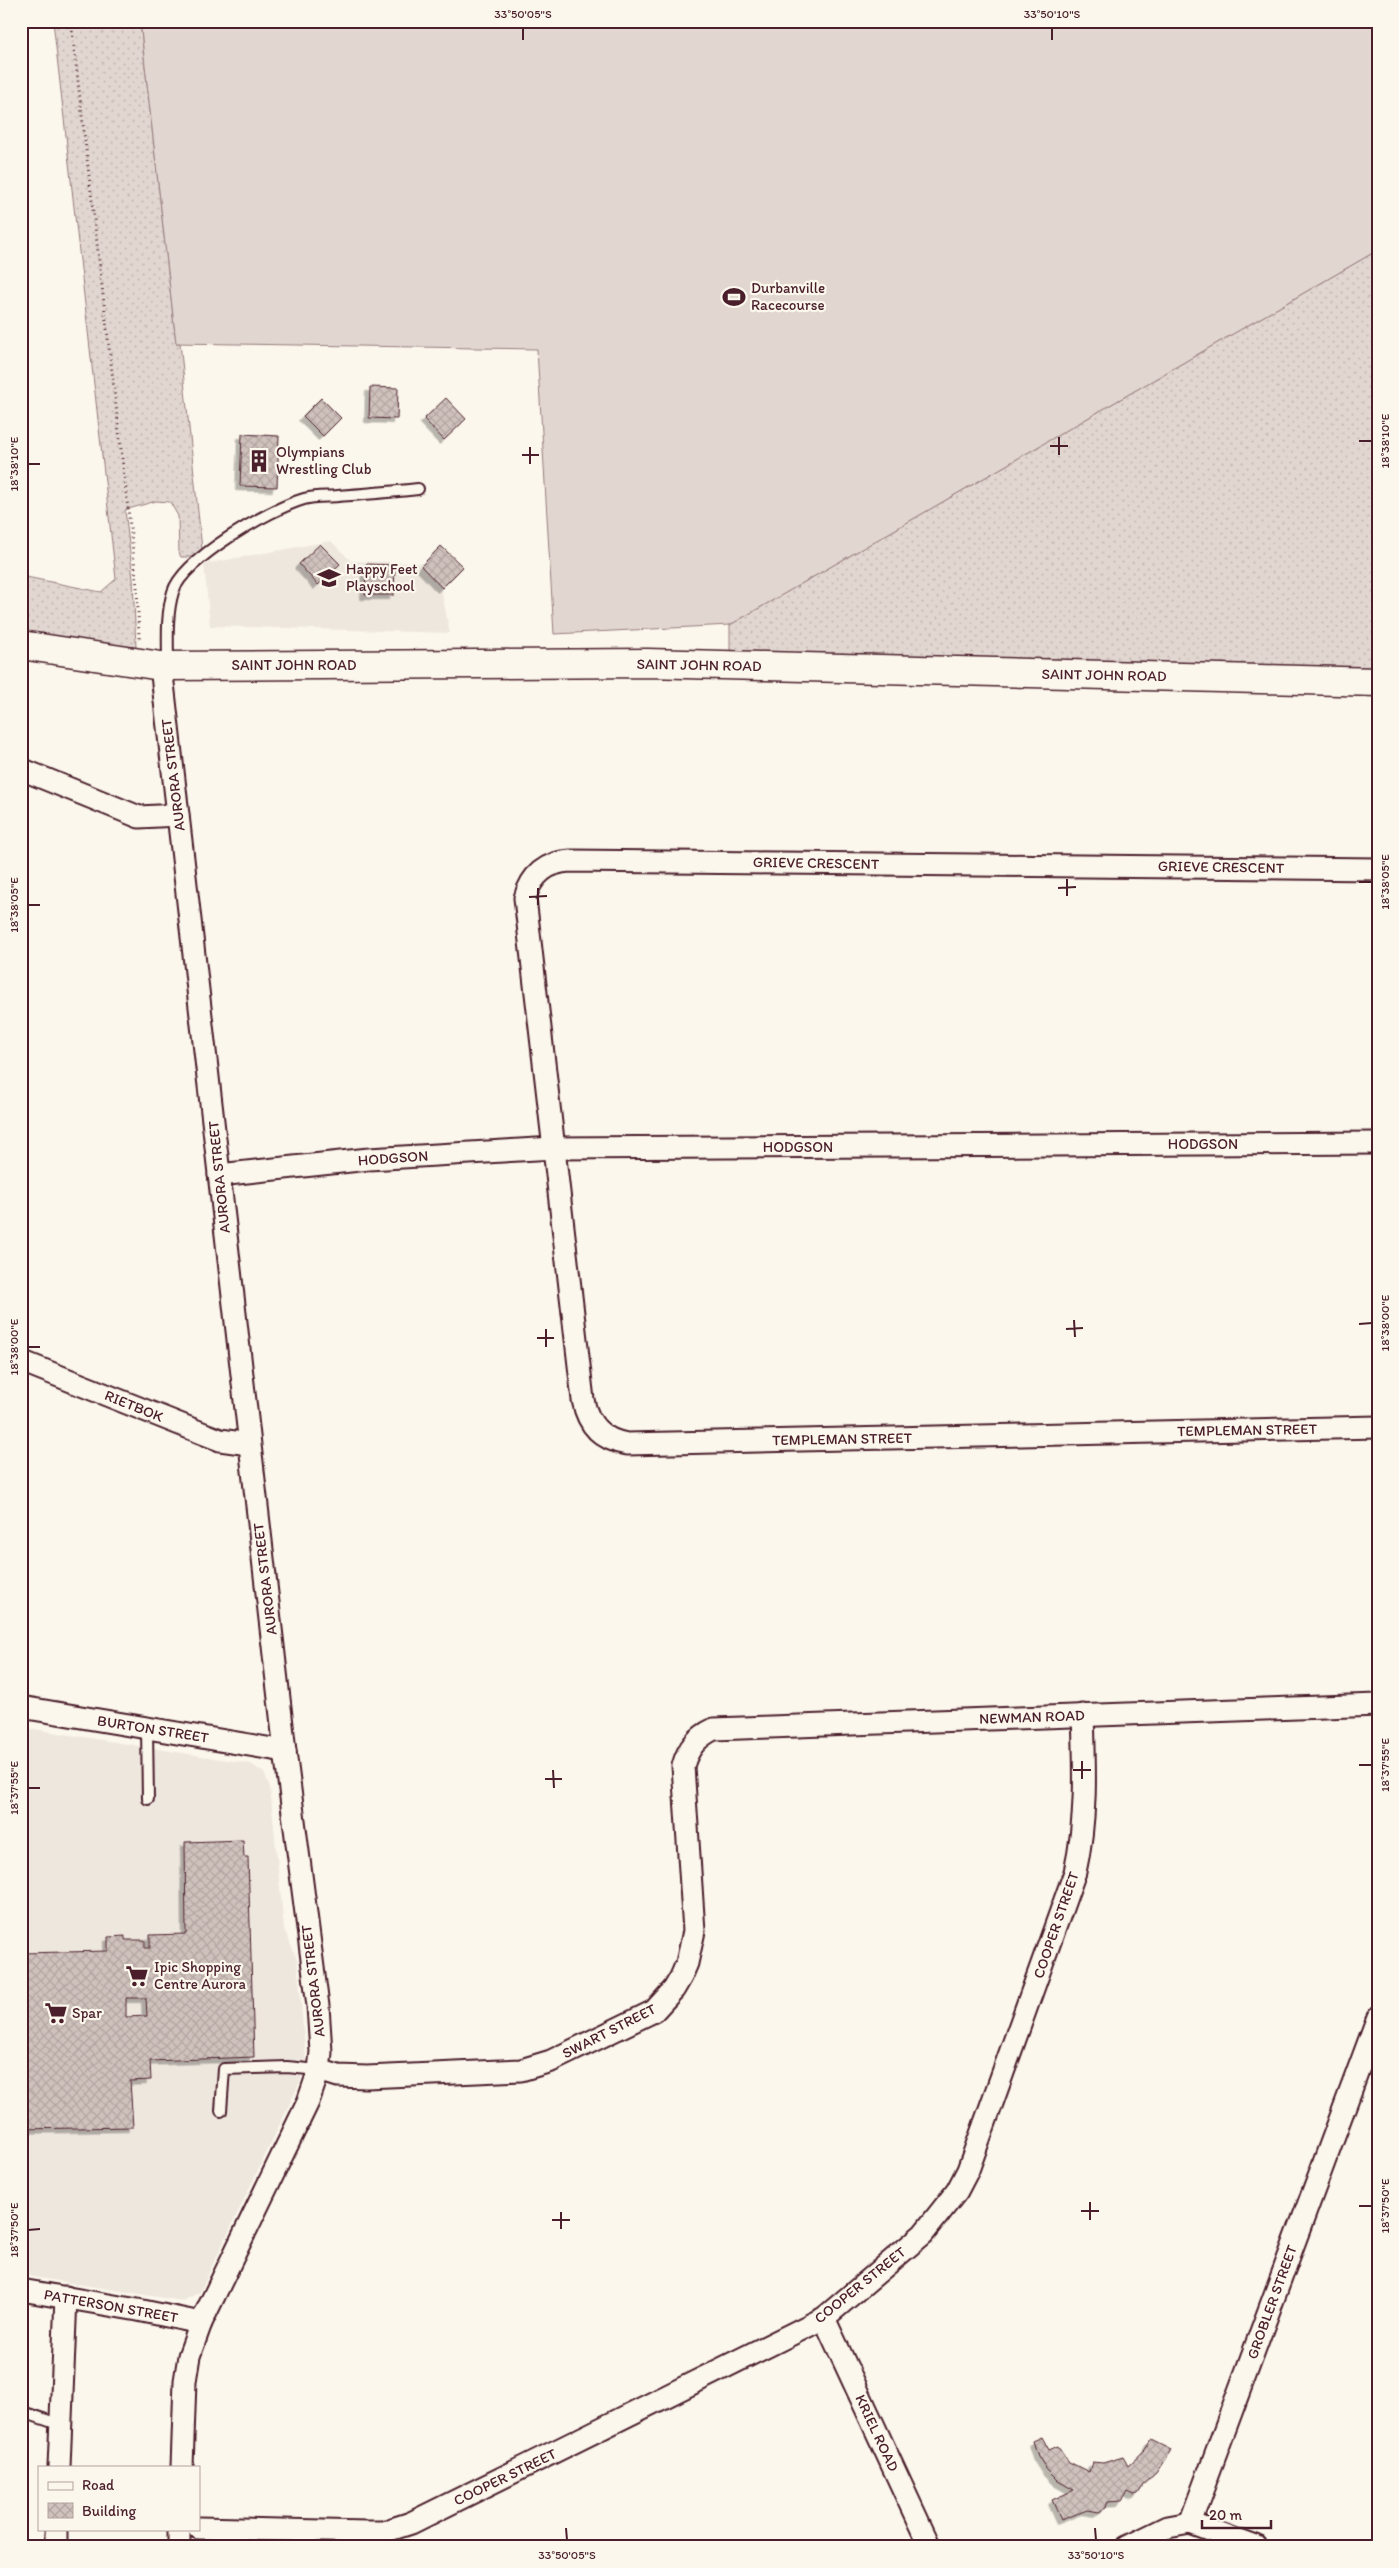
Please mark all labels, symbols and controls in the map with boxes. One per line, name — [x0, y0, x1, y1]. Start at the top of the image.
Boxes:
text: 33°50'05"S — [494, 7, 552, 21]
text: 33°50'10"S — [1024, 7, 1081, 21]
place label: Durbanville Racecourse — [751, 279, 825, 314]
sports icon: Durbanville Racecourse — [721, 284, 747, 310]
text: 18°38'10"E — [1378, 413, 1392, 469]
text: 18°38'10"E — [7, 436, 21, 492]
place label: Olympians Wrestling Club — [276, 443, 372, 478]
building icon: Olympians Wrestling Club — [246, 448, 272, 474]
place label: Happy Feet Playschool — [346, 560, 418, 595]
school or university icon: Happy Feet Playschool — [316, 565, 342, 591]
street label: SAINT JOHN ROAD — [636, 655, 762, 675]
street label: SAINT JOHN ROAD — [232, 656, 356, 674]
street label: SAINT JOHN ROAD — [1041, 665, 1167, 685]
street label: AURORA STREET — [157, 717, 189, 832]
street label: GRIEVE CRESCENT — [753, 853, 880, 873]
text: 18°38'05"E — [1378, 854, 1392, 910]
street label: GRIEVE CRESCENT — [1158, 857, 1285, 877]
text: 18°38'05"E — [7, 877, 21, 933]
street label: AURORA STREET — [204, 1119, 234, 1234]
street label: HODGSON — [1168, 1135, 1238, 1153]
street label: HODGSON — [763, 1138, 833, 1156]
street label: HODGSON — [357, 1147, 429, 1169]
text: 18°38'00"E — [1378, 1294, 1392, 1351]
text: 18°38'00"E — [7, 1318, 21, 1375]
street label: RIETBOK — [102, 1386, 166, 1426]
street label: TEMPLEMAN STREET — [1177, 1420, 1318, 1440]
street label: TEMPLEMAN STREET — [772, 1429, 913, 1449]
street label: AURORA STREET — [249, 1521, 281, 1636]
street label: NEWMAN ROAD — [979, 1706, 1085, 1728]
street label: BURTON STREET — [96, 1711, 211, 1747]
text: 18°37'55"E — [1378, 1738, 1392, 1792]
text: 18°37'55"E — [7, 1761, 21, 1815]
street label: COOPER STREET — [1029, 1869, 1083, 1981]
street label: AURORA STREET — [297, 1923, 329, 2038]
place label: Ipic Shopping Centre Aurora — [154, 1958, 247, 1993]
supermarket icon: Ipic Shopping Centre Aurora — [124, 1963, 150, 1989]
street label: SWART STREET — [559, 1999, 659, 2062]
supermarket icon: Spar — [43, 2000, 69, 2026]
place label: Spar — [72, 2004, 102, 2022]
text: 18°37'50"E — [1378, 2178, 1392, 2234]
text: 18°37'50"E — [7, 2202, 21, 2258]
street label: COOPER STREET — [811, 2242, 910, 2327]
street label: GROBLER STREET — [1243, 2242, 1301, 2362]
street label: PATTERSON STREET — [43, 2285, 180, 2327]
street label: KRIEL ROAD — [851, 2392, 903, 2474]
street label: COOPER STREET — [451, 2444, 560, 2510]
legend — [38, 2466, 200, 2530]
text: Road — [82, 2476, 115, 2494]
scale bar — [1202, 2498, 1270, 2530]
text: Building — [82, 2502, 136, 2520]
text: 20 m — [1209, 2506, 1243, 2524]
text: 33°50'05"S — [538, 2548, 596, 2562]
text: 33°50'10"S — [1068, 2548, 1125, 2562]

